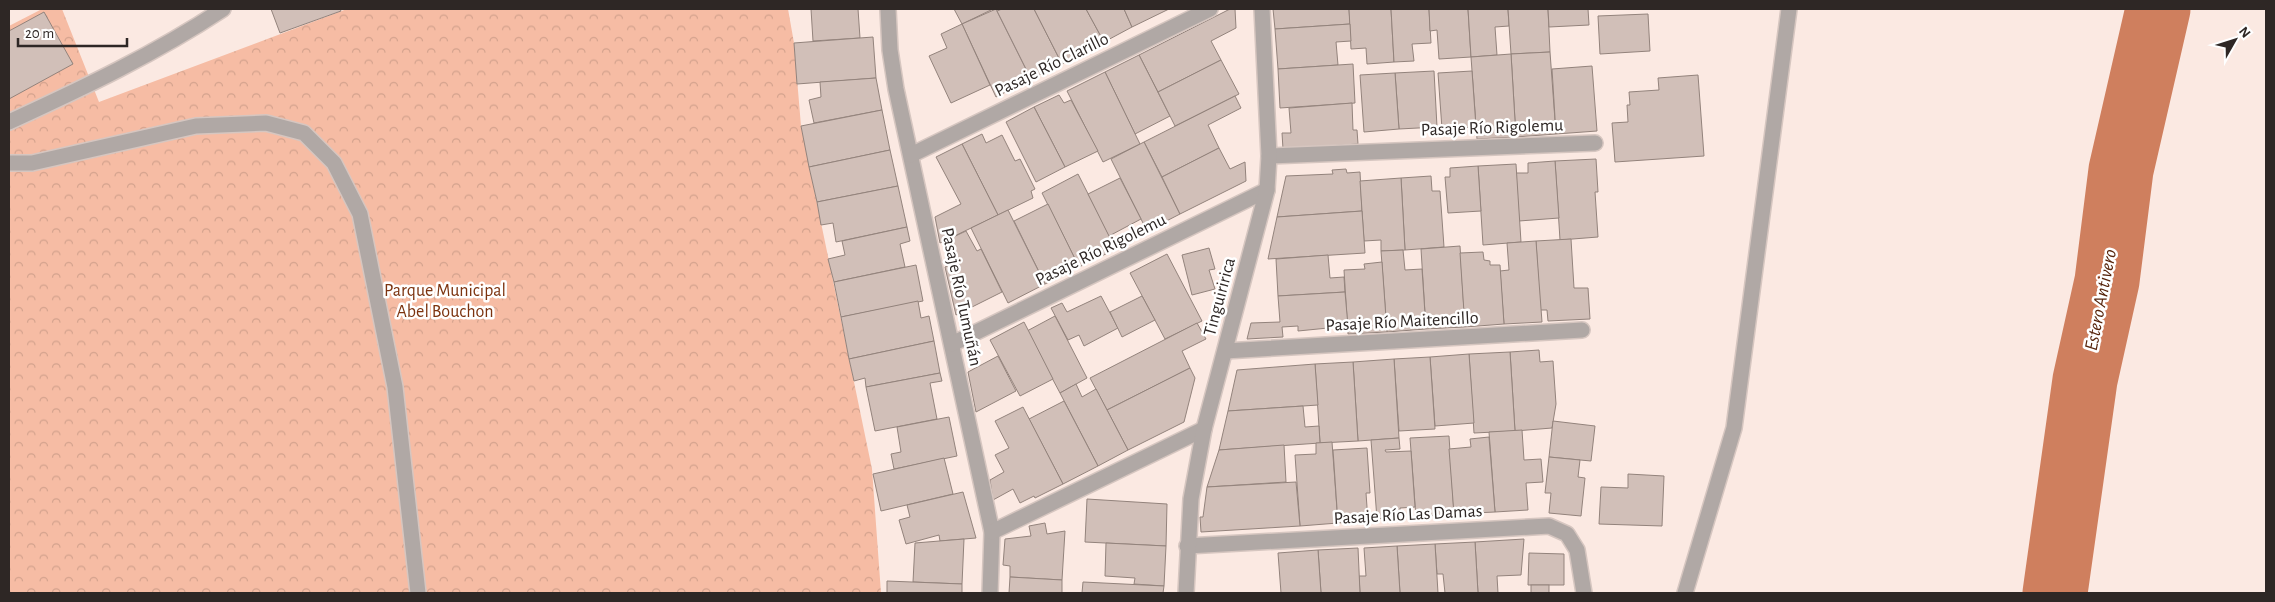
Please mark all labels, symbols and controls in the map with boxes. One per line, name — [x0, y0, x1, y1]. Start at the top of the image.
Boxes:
scale bar — [18, 15, 126, 47]
north arrow — [2210, 15, 2260, 65]
text: N — [2236, 24, 2253, 41]
text: 20 m — [25, 26, 54, 41]
street label: Pasaje Río Clarillo — [992, 30, 1112, 100]
street label: Pasaje Río Rigolemu — [1420, 117, 1564, 139]
street label: Pasaje Río Rigolemu — [1033, 211, 1169, 289]
street label: Pasaje Río Tumuñán — [938, 226, 984, 368]
water label: Estero Antivero — [2082, 247, 2120, 352]
street label: Tinguiririca — [1201, 256, 1239, 338]
park label: Parque Municipal Abel Bouchon — [384, 282, 506, 321]
street label: Pasaje Río Maitencillo — [1325, 309, 1479, 335]
street label: Pasaje Río Las Damas — [1333, 502, 1483, 528]

